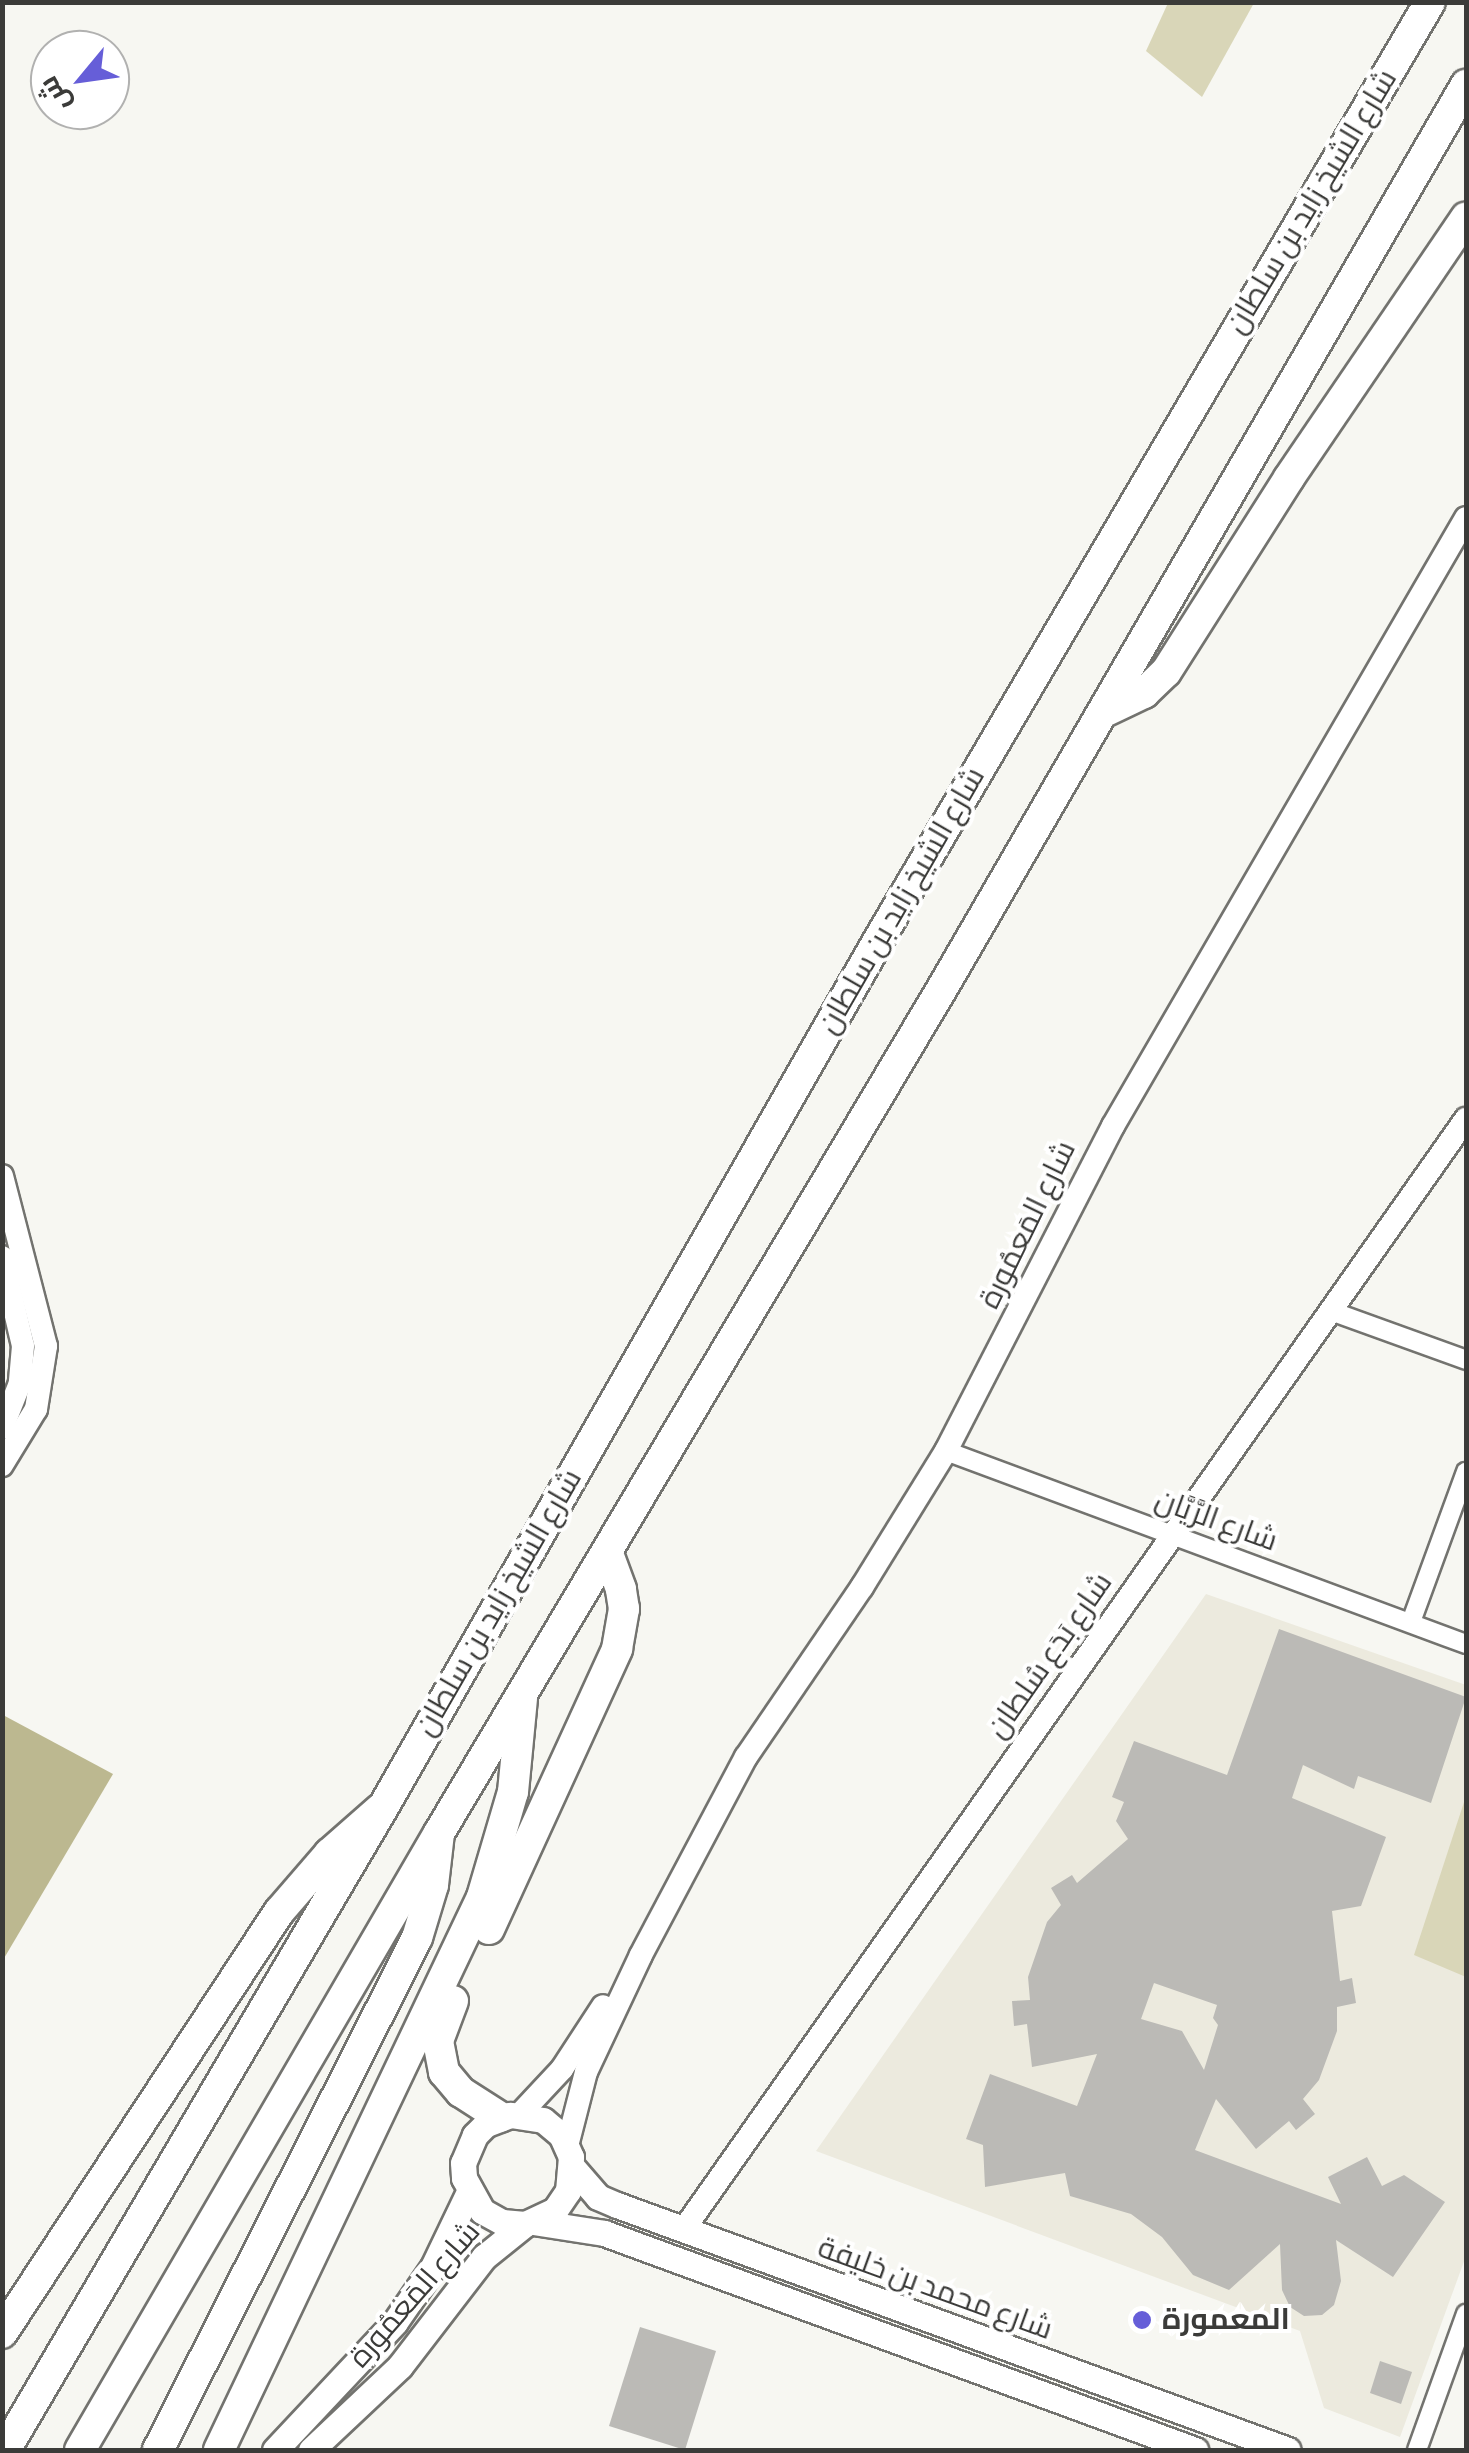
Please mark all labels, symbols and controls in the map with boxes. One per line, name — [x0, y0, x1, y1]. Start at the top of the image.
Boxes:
north arrow — [30, 30, 130, 130]
street label: شارع الشيخ زايد بن سلطان — [1219, 63, 1405, 341]
text: ش — [35, 71, 76, 116]
street label: شارع الشيخ زايد بن سلطان — [811, 761, 993, 1041]
street label: شارع المَعمُورة — [972, 1135, 1084, 1315]
street label: شارع الشيخ زايد بن سلطان — [408, 1463, 590, 1743]
street label: شارع الرَّيَّان — [1150, 1482, 1282, 1560]
street label: شارع بَدَع سُلطان — [980, 1566, 1120, 1746]
street label: شارع المَعمُورة — [342, 2215, 488, 2375]
street label: شارع محمد بن خليفة — [813, 2230, 1057, 2348]
place label: المعمورة — [1162, 2302, 1290, 2338]
marker: المعمورة — [1131, 2309, 1153, 2331]

